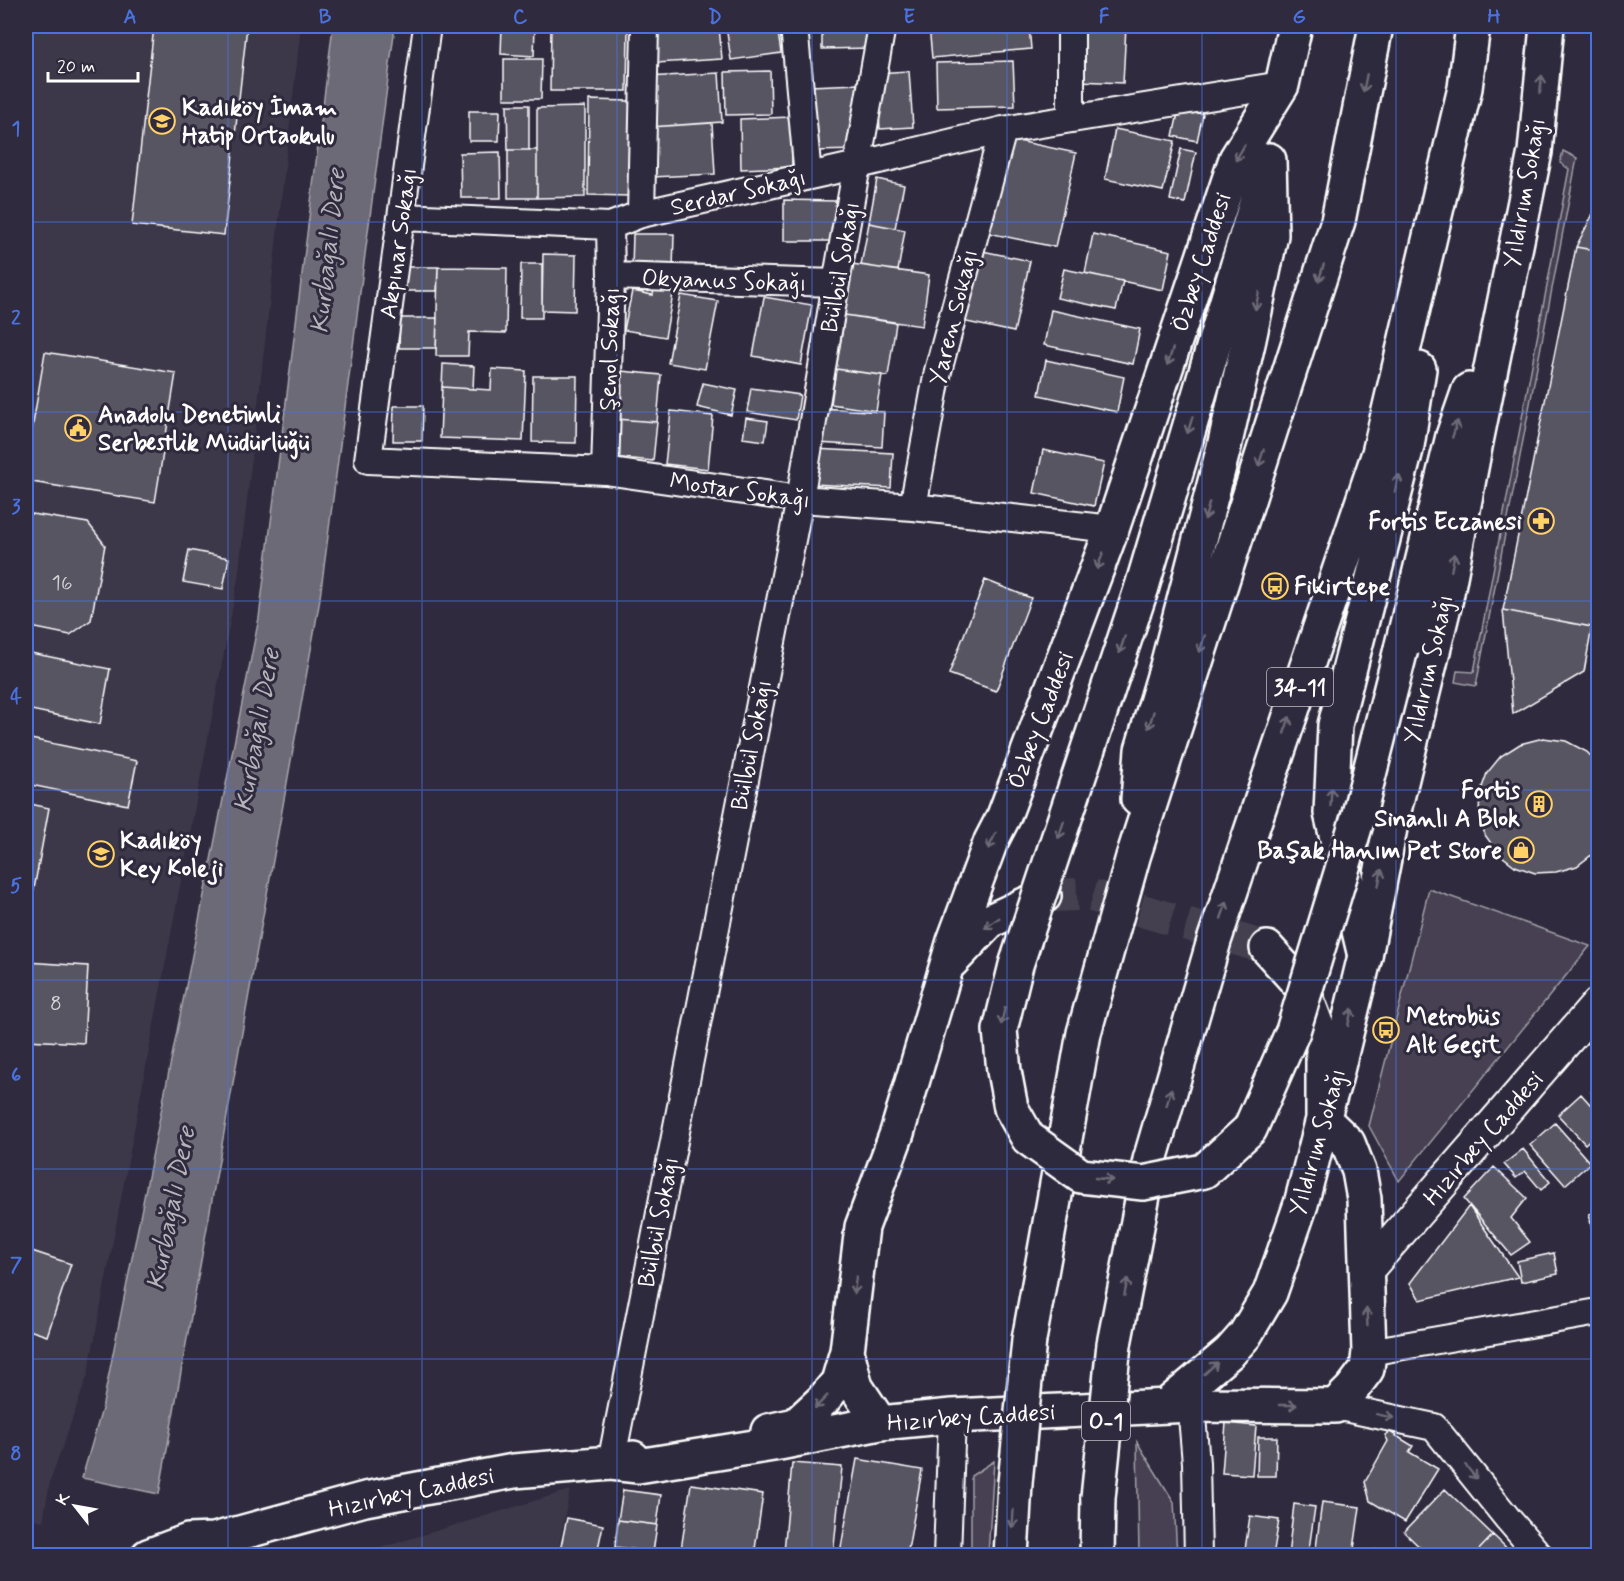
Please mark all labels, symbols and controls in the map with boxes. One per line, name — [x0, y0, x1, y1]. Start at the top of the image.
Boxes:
text: A — [123, 4, 137, 31]
text: B — [319, 4, 332, 31]
text: C — [513, 4, 528, 31]
text: D — [708, 4, 722, 31]
text: E — [903, 4, 915, 31]
text: F — [1099, 4, 1110, 31]
text: G — [1292, 4, 1306, 31]
text: H — [1487, 4, 1501, 31]
scale bar — [48, 45, 138, 83]
text: 20 m — [57, 55, 95, 79]
one-way arrow — [1359, 73, 1370, 92]
one-way arrow — [1536, 74, 1547, 94]
place label: Kadıköy İmam Hatip Ortaokulu — [182, 93, 337, 152]
school or university icon: Kadıköy İmam Hatip Ortaokulu — [147, 106, 177, 136]
text: 1 — [12, 116, 20, 143]
street label: Yıldırım Sokağı — [1497, 116, 1554, 271]
one-way arrow — [1234, 144, 1246, 161]
street label: Serdar Sokağı — [668, 163, 809, 224]
water label: Kurbağalı Dere — [303, 166, 355, 335]
street label: Akpınar Sokağı — [374, 166, 425, 321]
street label: Özbey Caddesi — [1165, 189, 1239, 336]
street label: Bülbül Sokağı — [815, 199, 868, 335]
street label: Yaren Sokağı — [923, 246, 986, 389]
street label: Okyanus Sokağı — [641, 263, 807, 300]
one-way arrow — [1315, 263, 1326, 282]
street label: Şenol Sokağı — [593, 287, 628, 411]
one-way arrow — [1251, 291, 1262, 310]
text: 2 — [11, 305, 21, 332]
one-way arrow — [1163, 347, 1174, 366]
place label: Anadolu Denetimli Serbestlik Müdürlüğü — [98, 400, 309, 460]
public building icon: Anadolu Denetimli Serbestlik Müdürlüğü — [63, 413, 93, 443]
one-way arrow — [1184, 415, 1195, 434]
one-way arrow — [1451, 420, 1462, 439]
one-way arrow — [1255, 448, 1266, 467]
street label: Mostar Sokağı — [667, 466, 812, 517]
one-way arrow — [1391, 474, 1403, 493]
text: 3 — [11, 494, 21, 521]
one-way arrow — [1201, 501, 1213, 520]
pharmacy icon: Fortis Eczanesi — [1526, 506, 1556, 536]
place label: Fortis Eczanesi — [1368, 507, 1523, 538]
one-way arrow — [1094, 551, 1105, 570]
one-way arrow — [1448, 552, 1459, 572]
house number: 16 — [52, 569, 73, 597]
bus stop icon: Fikirtepe — [1260, 571, 1290, 601]
place label: Fikirtepe — [1294, 572, 1390, 603]
street label: Yıldırım Sokağı — [1397, 592, 1462, 747]
one-way arrow — [1195, 634, 1206, 653]
one-way arrow — [1116, 635, 1127, 654]
water label: Kurbağalı Dere — [227, 645, 289, 815]
street label: Özbey Caddesi — [1001, 648, 1082, 794]
road number: 34-11 — [1267, 668, 1333, 706]
street label: Bülbül Sokağı — [725, 677, 780, 813]
text: 4 — [10, 684, 22, 711]
one-way arrow — [1145, 710, 1156, 729]
one-way arrow — [1282, 716, 1293, 735]
place label: Fortis Sinanlı A Blok — [1374, 776, 1520, 835]
one-way arrow — [1326, 787, 1337, 807]
building icon: Fortis Sinanlı A Blok — [1524, 789, 1554, 819]
one-way arrow — [1054, 820, 1065, 839]
place label: Kadıköy Key Koleji — [120, 826, 224, 885]
one-way arrow — [985, 831, 997, 849]
shop icon: Başak Hanım Pet Store — [1506, 835, 1536, 865]
place label: Başak Hanım Pet Store — [1257, 836, 1502, 867]
school or university icon: Kadıköy Key Koleji — [86, 839, 116, 869]
one-way arrow — [1375, 869, 1386, 888]
text: 5 — [10, 873, 22, 900]
one-way arrow — [1220, 901, 1231, 920]
one-way arrow — [984, 916, 1001, 929]
house number: 8 — [50, 990, 62, 1018]
place label: Metrobüs Alt Geçit — [1406, 1002, 1502, 1061]
one-way arrow — [997, 1007, 1009, 1026]
one-way arrow — [1345, 1008, 1356, 1028]
bus stop icon: Metrobüs Alt Geçit — [1371, 1015, 1401, 1045]
text: 6 — [11, 1062, 21, 1089]
street label: Yıldırım Sokağı — [1283, 1065, 1354, 1220]
street label: Hızırbey Caddesi — [1417, 1065, 1551, 1213]
one-way arrow — [1164, 1088, 1175, 1107]
water label: Kurbağalı Dere — [139, 1123, 205, 1293]
street label: Bülbül Sokağı — [632, 1154, 687, 1290]
one-way arrow — [1094, 1174, 1114, 1185]
text: 7 — [10, 1252, 22, 1279]
one-way arrow — [849, 1275, 860, 1294]
one-way arrow — [1120, 1278, 1132, 1297]
one-way arrow — [1362, 1308, 1373, 1328]
one-way arrow — [1203, 1361, 1218, 1375]
one-way arrow — [813, 1395, 828, 1409]
street label: Hızırbey Caddesi — [886, 1397, 1056, 1440]
one-way arrow — [1277, 1399, 1297, 1411]
road number: O-1 — [1082, 1402, 1130, 1440]
one-way arrow — [1374, 1411, 1394, 1422]
text: 8 — [10, 1441, 22, 1468]
street label: Hızırbey Caddesi — [326, 1461, 497, 1526]
one-way arrow — [1464, 1464, 1477, 1480]
north arrow — [45, 1476, 105, 1536]
text: K — [52, 1488, 76, 1509]
one-way arrow — [1007, 1509, 1018, 1529]

